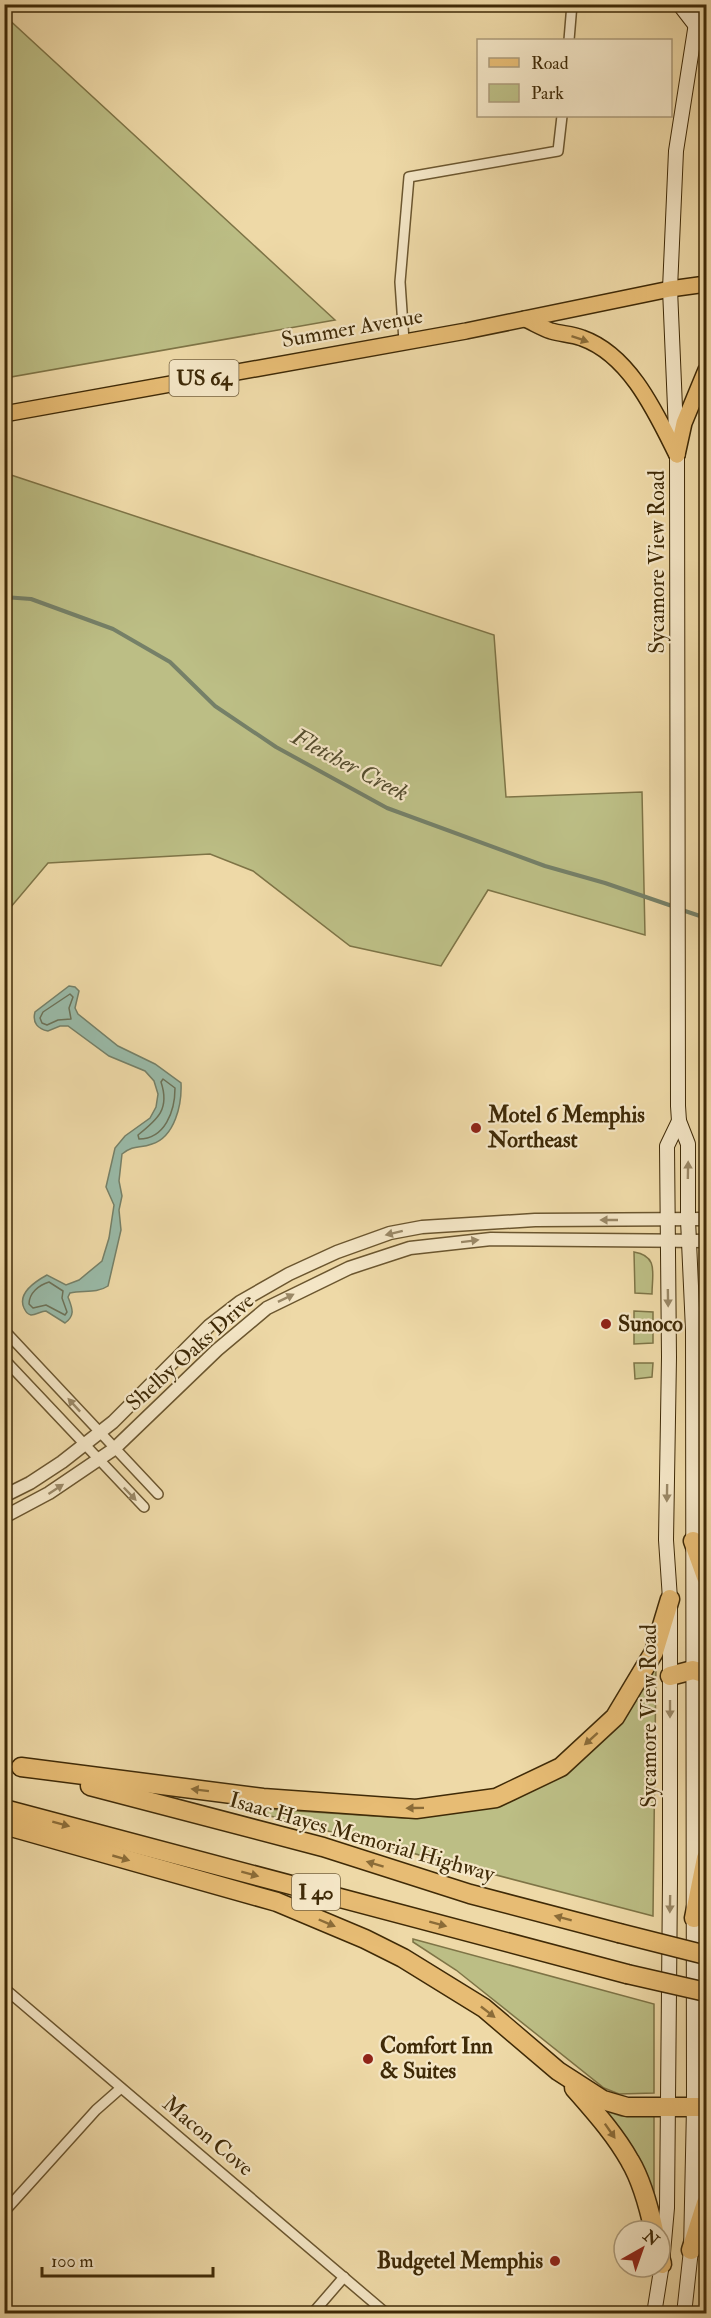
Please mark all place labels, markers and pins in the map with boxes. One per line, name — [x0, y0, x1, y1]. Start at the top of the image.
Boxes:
place label: Motel 6 Memphis Northeast — [487, 1101, 645, 1154]
marker: Motel 6 Memphis Northeast — [469, 1121, 483, 1135]
place label: Sunoco — [618, 1310, 683, 1338]
marker: Sunoco — [599, 1317, 613, 1331]
place label: Comfort Inn & Suites — [380, 2032, 494, 2085]
marker: Comfort Inn & Suites — [361, 2052, 375, 2066]
place label: Budgetel Memphis — [377, 2247, 543, 2276]
marker: Budgetel Memphis — [548, 2254, 562, 2268]

